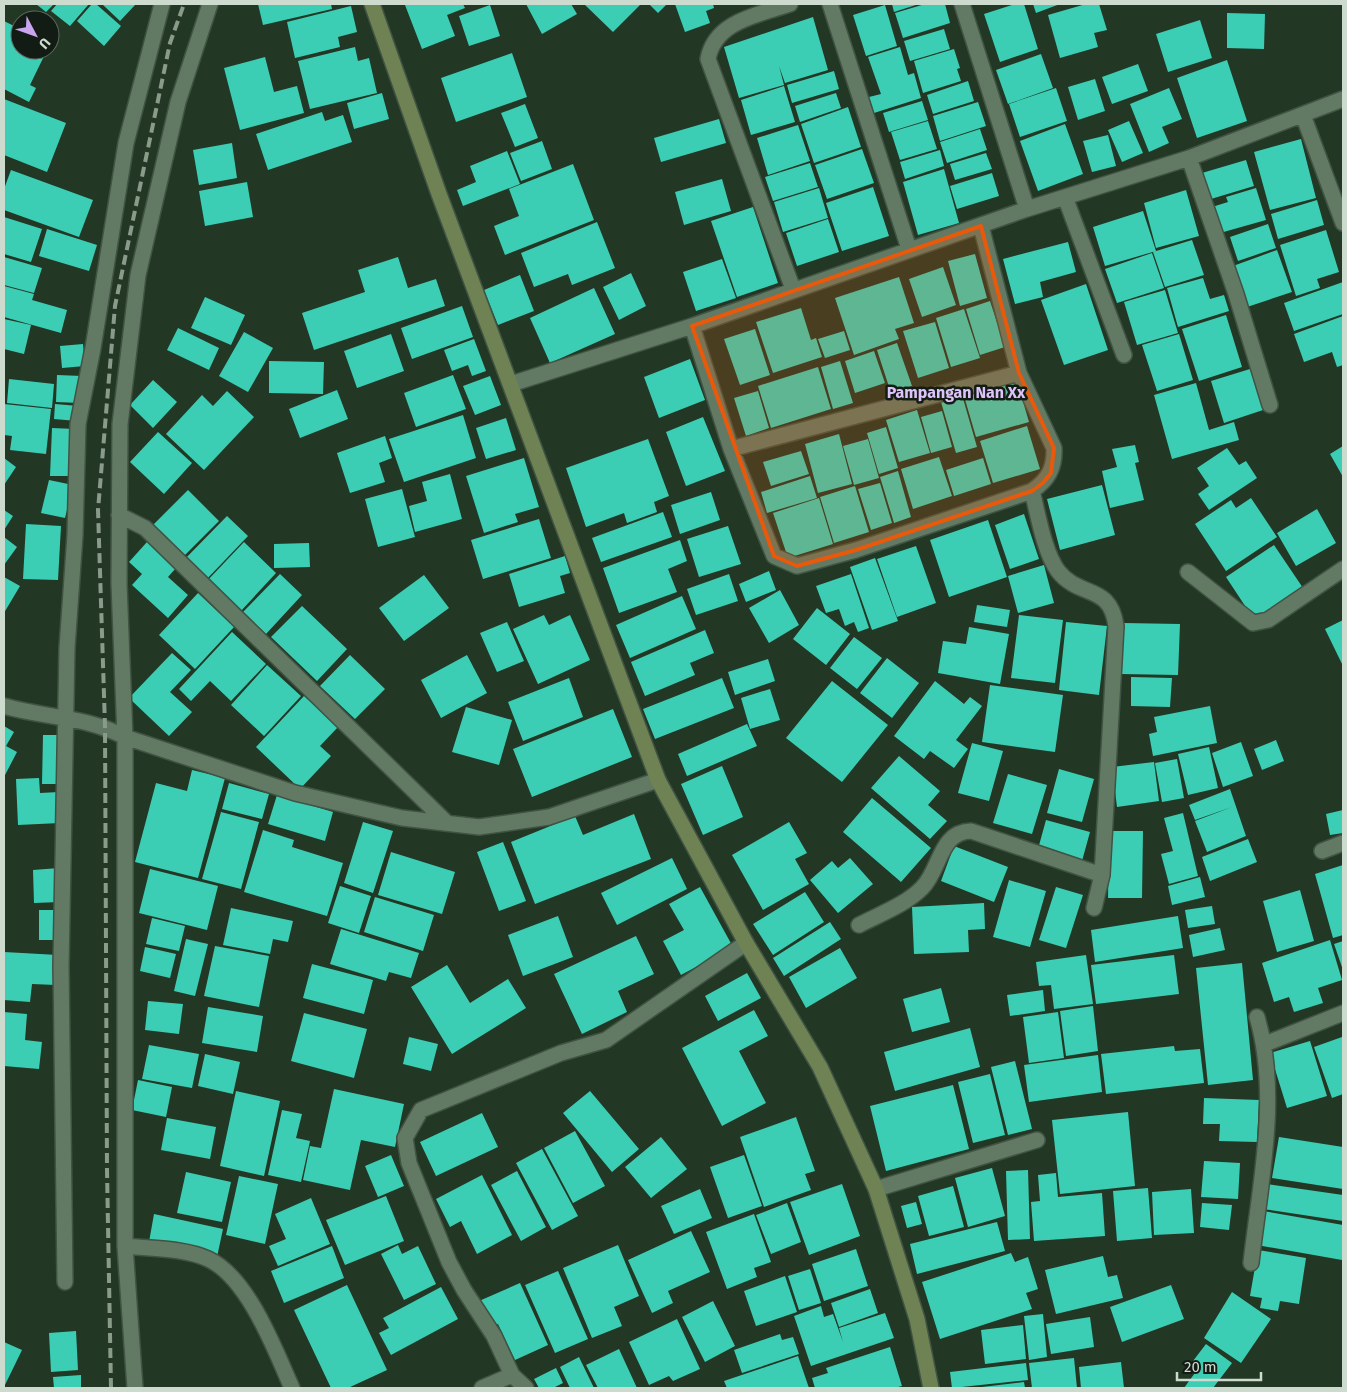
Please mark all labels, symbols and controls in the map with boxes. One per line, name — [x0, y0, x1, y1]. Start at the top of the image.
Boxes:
north arrow — [10, 10, 60, 60]
text: U — [35, 34, 54, 52]
district label: Pampangan Nan Xx — [887, 383, 1026, 402]
scale bar — [1177, 1350, 1261, 1382]
text: 20 m — [1184, 1358, 1217, 1376]

